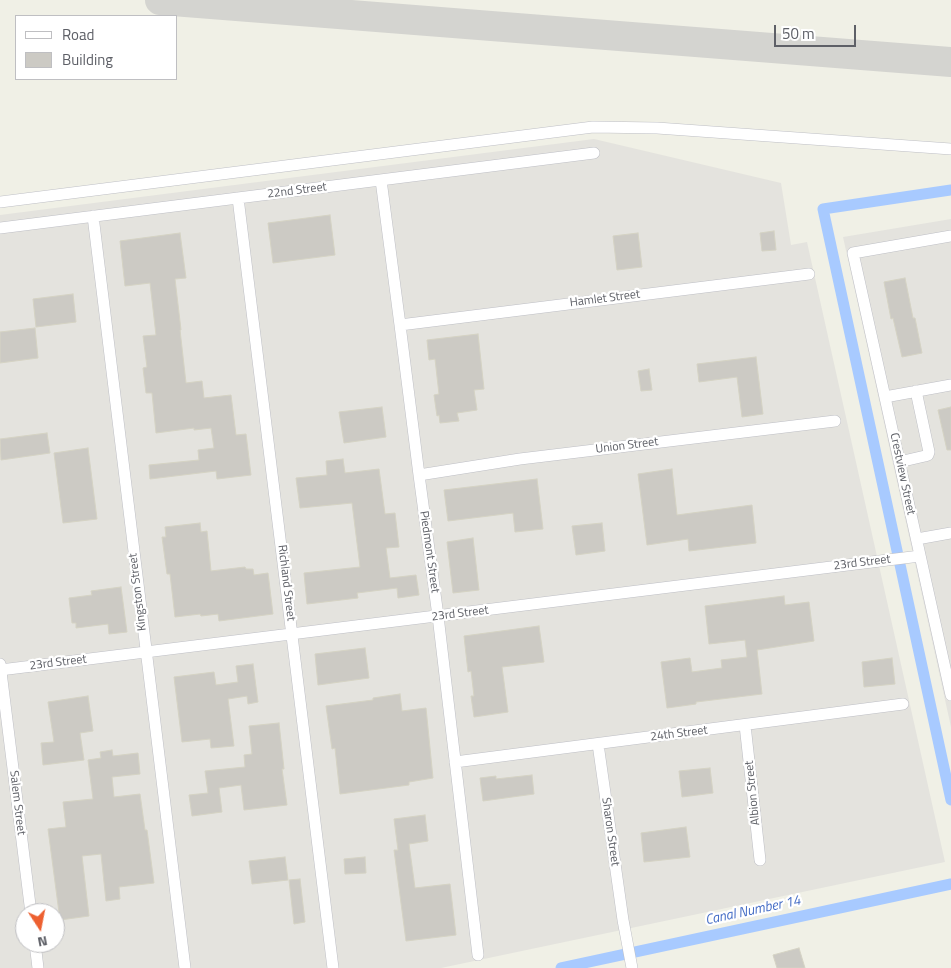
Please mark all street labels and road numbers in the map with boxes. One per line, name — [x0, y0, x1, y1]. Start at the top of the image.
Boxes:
street label: 22nd Street — [266, 180, 328, 202]
street label: Hamlet Street — [569, 288, 641, 310]
street label: Crestview Street — [886, 432, 918, 516]
street label: Union Street — [595, 435, 659, 457]
street label: Piedmont Street — [416, 510, 442, 594]
street label: Richland Street — [274, 544, 298, 622]
street label: Kingston Street — [126, 552, 150, 632]
street label: 23rd Street — [833, 552, 891, 574]
street label: 23rd Street — [431, 603, 489, 625]
street label: 23rd Street — [29, 652, 87, 674]
street label: 24th Street — [650, 723, 708, 745]
street label: Albion Street — [742, 760, 764, 826]
street label: Salem Street — [6, 770, 28, 836]
street label: Sharon Street — [598, 797, 622, 867]

